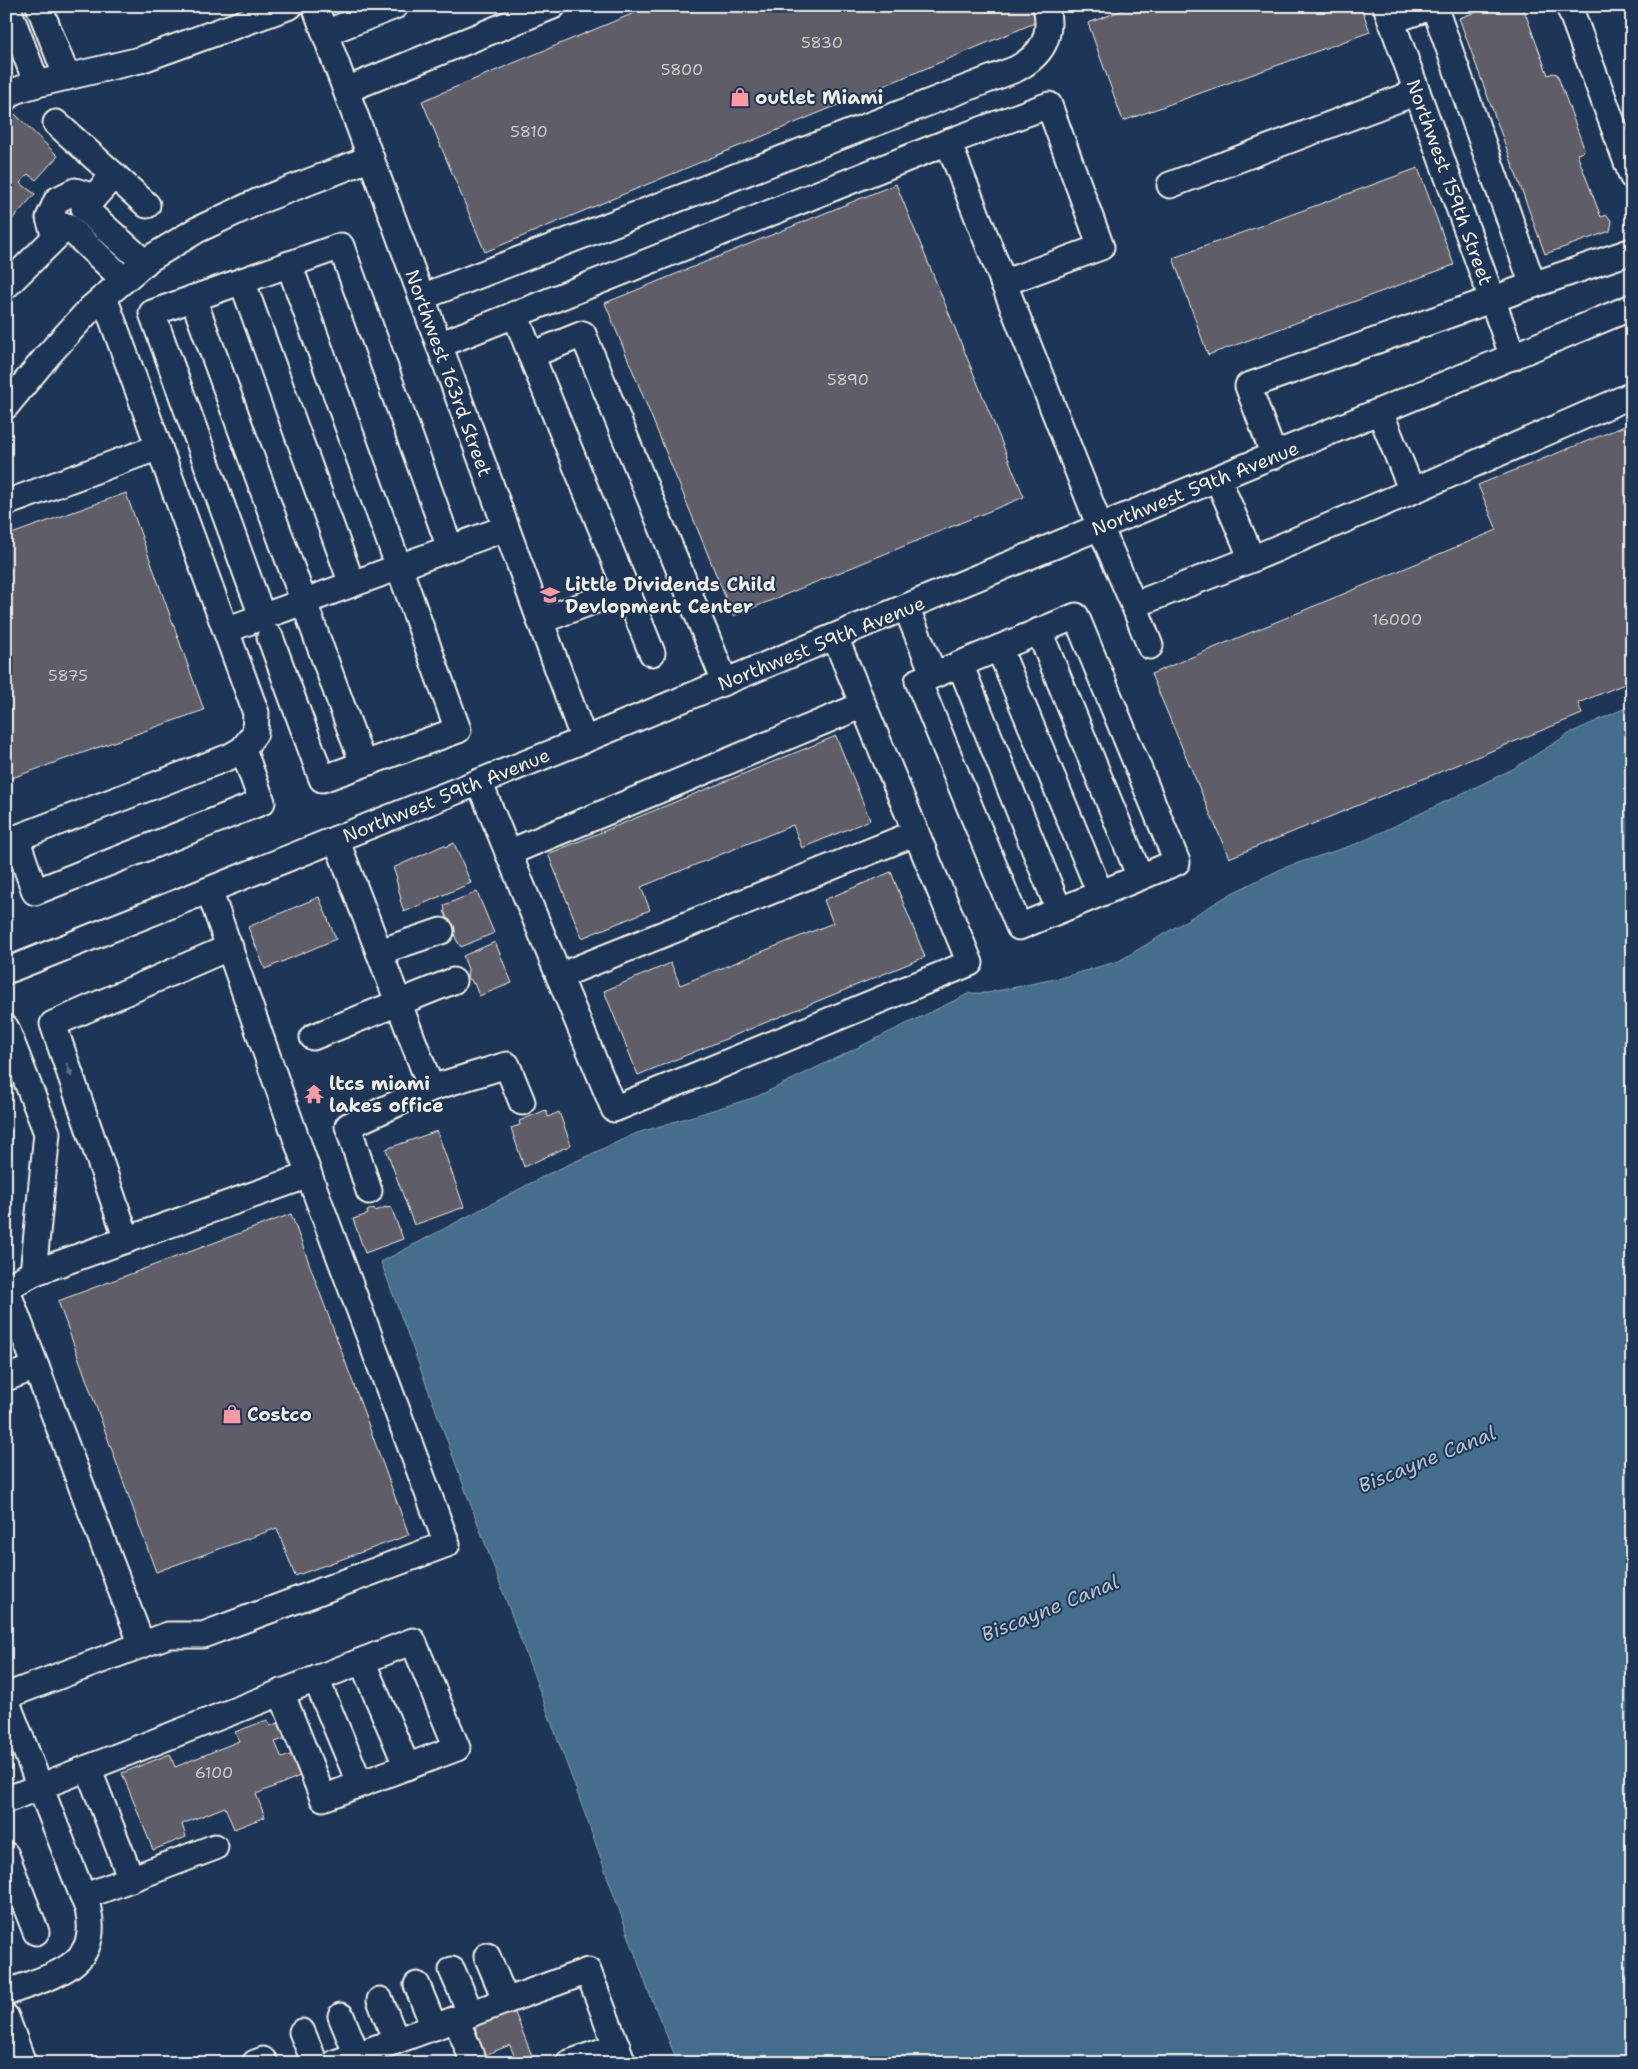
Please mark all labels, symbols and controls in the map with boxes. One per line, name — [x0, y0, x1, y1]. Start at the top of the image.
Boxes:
house number: 5830 — [801, 32, 843, 53]
house number: 5800 — [661, 59, 703, 80]
street label: Northwest 159th Street — [1401, 76, 1498, 289]
place label: outlet Miami — [755, 85, 883, 110]
shop icon: outlet Miami — [729, 86, 751, 108]
house number: 5810 — [510, 121, 548, 142]
street label: Northwest 163rd Street — [399, 266, 498, 480]
house number: 5890 — [827, 369, 869, 390]
street label: Northwest 59th Avenue — [1088, 435, 1302, 541]
place label: Little Dividends Child Devlopment Center — [565, 572, 776, 619]
school or university icon: Little Dividends Child Devlopment Center — [539, 584, 561, 606]
street label: Northwest 59th Avenue — [714, 590, 928, 696]
house number: 16000 — [1372, 609, 1422, 630]
house number: 5875 — [48, 665, 88, 686]
street label: Northwest 59th Avenue — [339, 742, 553, 848]
one-way arrow — [65, 1062, 73, 1077]
place label: ltcs miami lakes office — [329, 1071, 444, 1118]
temple icon: ltcs miami lakes office — [303, 1083, 325, 1105]
place label: Costco — [247, 1402, 312, 1427]
shop icon: Costco — [221, 1403, 243, 1425]
water label: Biscayne Canal — [1354, 1420, 1500, 1498]
water label: Biscayne Canal — [977, 1569, 1123, 1647]
house number: 6100 — [195, 1762, 233, 1783]

